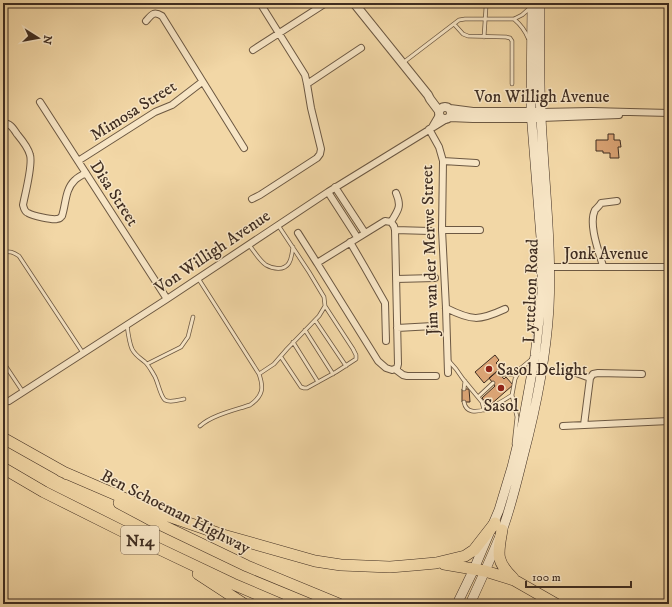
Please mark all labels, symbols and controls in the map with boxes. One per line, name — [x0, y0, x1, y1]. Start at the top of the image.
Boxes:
north arrow — [18, 18, 58, 58]
text: N — [39, 34, 55, 45]
street label: Mimosa Street — [86, 75, 181, 146]
street label: Von Willigh Avenue — [473, 86, 610, 108]
street label: Disa Street — [85, 157, 144, 231]
street label: Jim van der Merwe Street — [416, 164, 444, 338]
street label: Von Willigh Avenue — [150, 205, 275, 299]
street label: Lyttelton Road — [518, 238, 544, 344]
street label: Jonk Avenue — [562, 243, 648, 265]
place label: Sasol Delight — [497, 359, 588, 381]
marker: Sasol Delight — [484, 364, 494, 374]
marker: Sasol — [496, 383, 506, 393]
place label: Sasol — [483, 395, 519, 417]
street label: Ben Schoeman Highway — [97, 465, 255, 560]
road number: N14 — [121, 526, 159, 554]
scale bar — [526, 563, 631, 589]
text: 100 m — [532, 570, 561, 585]

